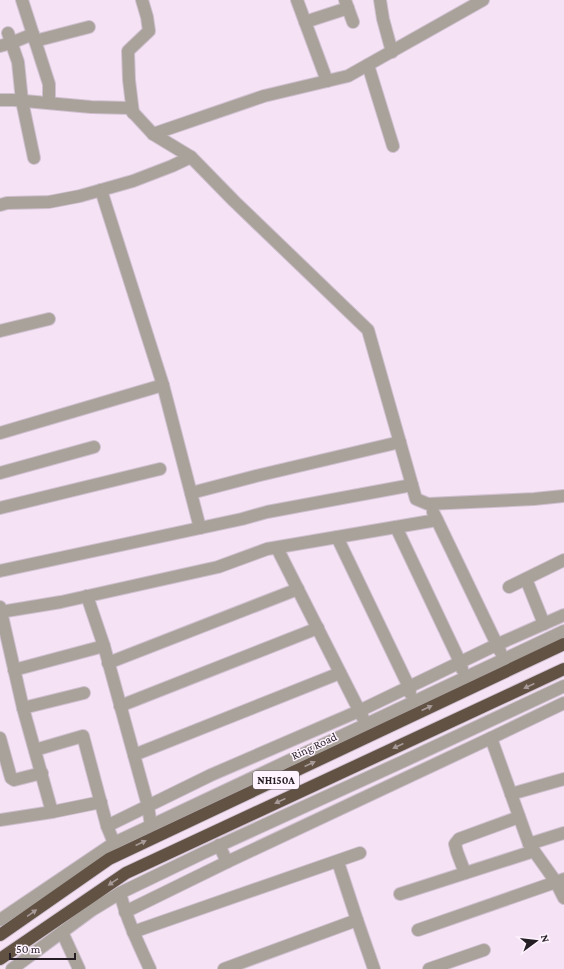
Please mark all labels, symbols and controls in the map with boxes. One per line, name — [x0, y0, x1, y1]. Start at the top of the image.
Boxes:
one-way arrow — [522, 683, 534, 689]
one-way arrow — [421, 705, 433, 711]
street label: Ring Road — [289, 729, 340, 763]
one-way arrow — [392, 743, 404, 749]
one-way arrow — [304, 761, 315, 767]
road number: NH150A — [253, 771, 299, 789]
one-way arrow — [275, 798, 286, 804]
one-way arrow — [136, 840, 147, 846]
one-way arrow — [108, 878, 118, 886]
one-way arrow — [27, 909, 37, 917]
north arrow — [516, 921, 556, 961]
text: N — [539, 933, 553, 944]
scale bar — [10, 935, 75, 961]
text: 50 m — [16, 942, 41, 956]

